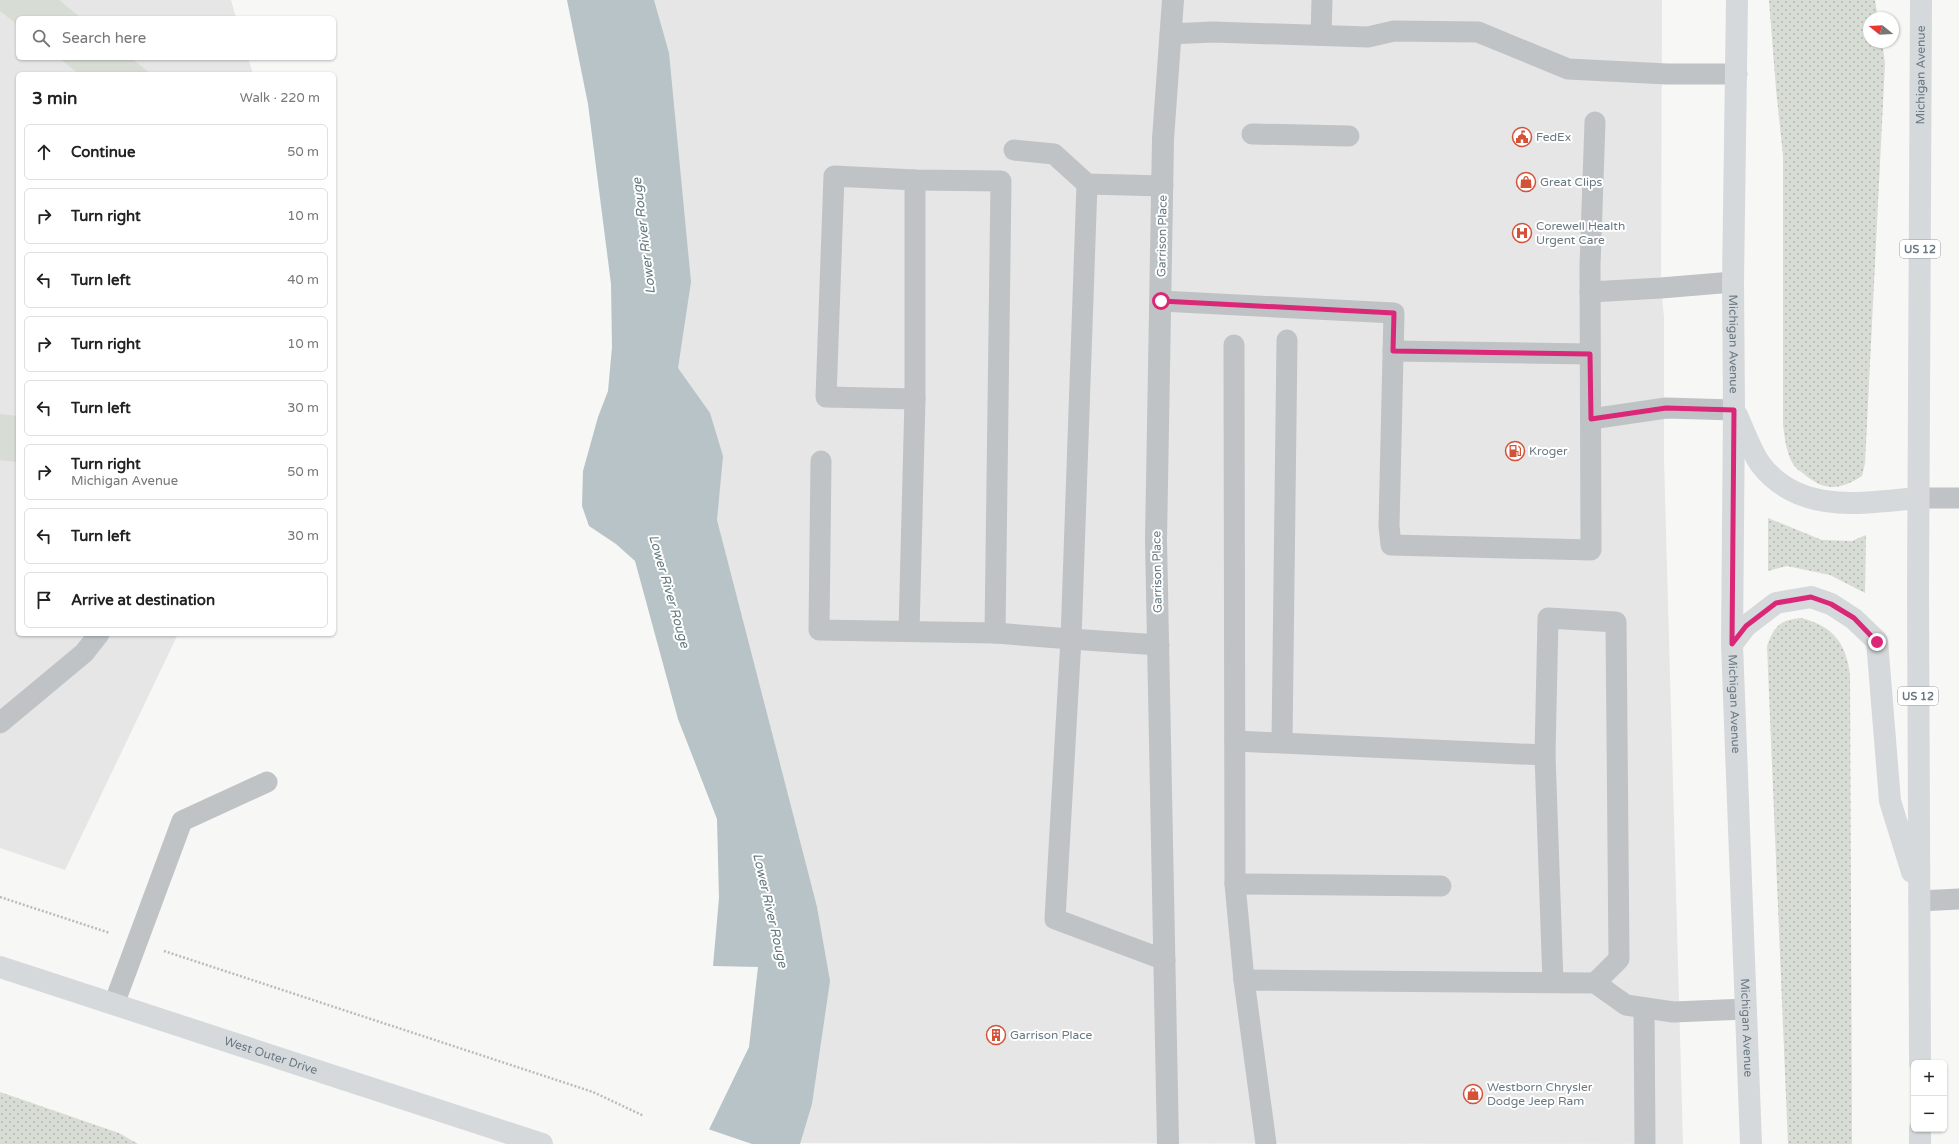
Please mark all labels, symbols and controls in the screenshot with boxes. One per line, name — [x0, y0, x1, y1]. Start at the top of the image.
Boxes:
north arrow — [1863, 12, 1899, 48]
search box — [16, 16, 336, 60]
street label: Michigan Avenue — [1913, 25, 1928, 125]
icon: search — [30, 27, 52, 49]
text: Search here — [62, 29, 146, 47]
text: 3 min — [32, 88, 77, 109]
text: Walk · 220 m — [240, 90, 320, 106]
public building icon: FedEx — [1511, 126, 1533, 148]
place label: FedEx — [1536, 130, 1571, 144]
icon: ahead — [33, 141, 55, 163]
text: Continue — [71, 143, 135, 161]
text: 50 m — [287, 144, 319, 160]
shop icon: Great Clips — [1515, 171, 1537, 193]
place label: Great Clips — [1540, 175, 1602, 189]
water label: Lower River Rouge — [629, 176, 659, 295]
street label: Garrison Place — [1154, 194, 1170, 277]
icon: right — [33, 205, 55, 227]
text: Turn right — [71, 207, 141, 225]
text: 10 m — [287, 208, 319, 224]
place label: Corewell Health Urgent Care — [1536, 219, 1625, 247]
hospital icon: Corewell Health Urgent Care — [1511, 222, 1533, 244]
road number: US 12 — [1900, 240, 1940, 258]
icon: left — [33, 269, 55, 291]
text: Turn left — [71, 271, 131, 289]
text: 40 m — [287, 272, 319, 288]
route start — [1152, 292, 1170, 310]
street label: Michigan Avenue — [1726, 294, 1741, 394]
icon: right — [33, 333, 55, 355]
text: Turn right — [71, 335, 141, 353]
text: 10 m — [287, 336, 319, 352]
icon: left — [33, 397, 55, 419]
text: Turn left — [71, 399, 131, 417]
text: 30 m — [287, 400, 319, 416]
fuel station icon: Kroger — [1504, 440, 1526, 462]
place label: Kroger — [1529, 444, 1568, 458]
text: Turn right — [71, 455, 141, 473]
icon: right — [33, 461, 55, 483]
text: 50 m — [287, 464, 319, 480]
text: Michigan Avenue — [71, 473, 178, 489]
icon: left — [33, 525, 55, 547]
text: Turn left — [71, 527, 131, 545]
text: 30 m — [287, 528, 319, 544]
street label: Garrison Place — [1149, 530, 1165, 613]
water label: Lower River Rouge — [645, 533, 693, 650]
icon: arrive — [33, 589, 55, 611]
text: Arrive at destination — [71, 591, 215, 609]
route end — [1868, 633, 1886, 651]
street label: Michigan Avenue — [1725, 654, 1743, 754]
road number: US 12 — [1898, 687, 1938, 705]
water label: Lower River Rouge — [749, 851, 791, 970]
street label: Michigan Avenue — [1738, 978, 1755, 1078]
building icon: Garrison Place — [985, 1024, 1007, 1046]
place label: Garrison Place — [1010, 1028, 1093, 1042]
street label: West Outer Drive — [222, 1034, 320, 1077]
map controls — [1911, 1060, 1947, 1132]
button: + — [1911, 1060, 1947, 1096]
place label: Westborn Chrysler Dodge Jeep Ram — [1487, 1080, 1593, 1108]
shop icon: Westborn Chrysler Dodge Jeep Ram — [1462, 1083, 1484, 1105]
button: − — [1911, 1096, 1947, 1132]

